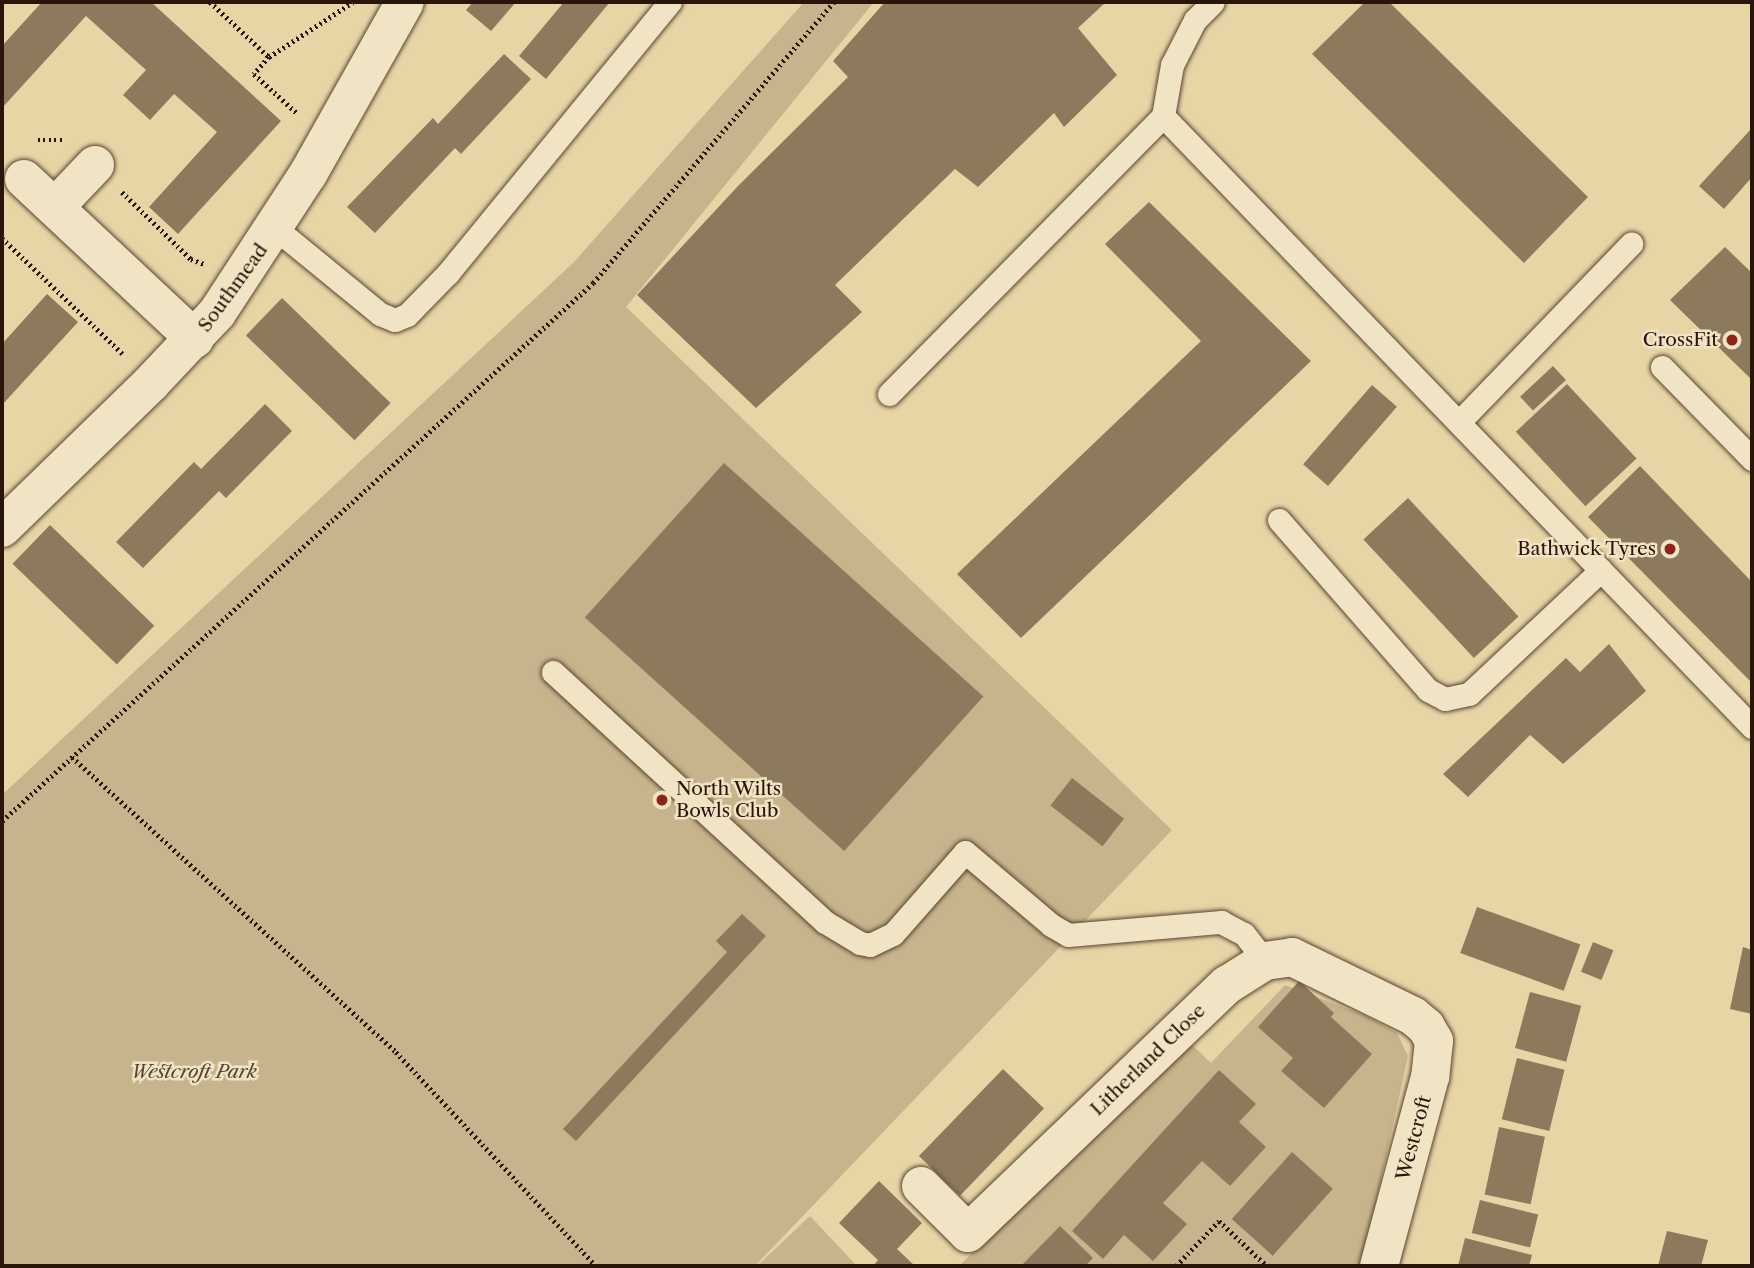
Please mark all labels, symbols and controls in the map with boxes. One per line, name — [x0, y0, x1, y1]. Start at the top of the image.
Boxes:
street label: Southmead — [193, 240, 273, 336]
place label: CrossFit — [1643, 329, 1718, 351]
marker: CrossFit — [1724, 332, 1740, 348]
place label: Bathwick Tyres — [1516, 538, 1656, 560]
marker: Bathwick Tyres — [1662, 541, 1678, 557]
place label: North Wilts Bowls Club — [676, 778, 782, 822]
marker: North Wilts Bowls Club — [654, 792, 670, 808]
street label: Litherland Close — [1086, 1000, 1210, 1120]
park label: Westcroft Park — [131, 1061, 257, 1083]
street label: Westcroft — [1392, 1093, 1436, 1183]

